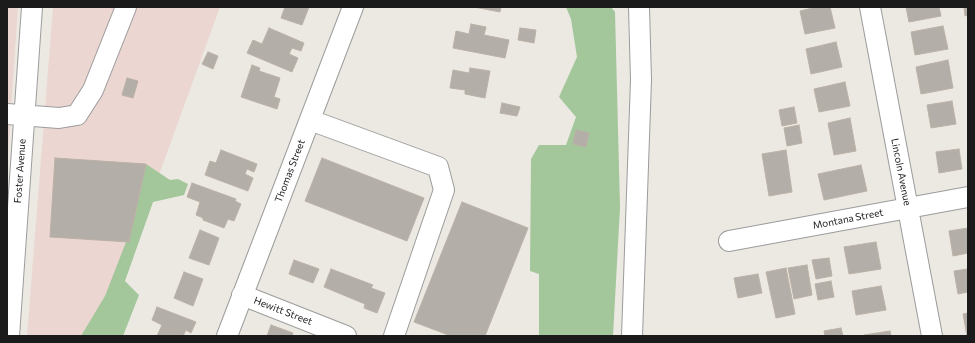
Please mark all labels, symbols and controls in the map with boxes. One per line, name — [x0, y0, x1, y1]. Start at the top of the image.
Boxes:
street label: Lincoln Avenue — [889, 137, 913, 207]
street label: Foster Avenue — [12, 138, 28, 204]
street label: Thomas Street — [272, 138, 308, 204]
street label: Montana Street — [812, 206, 884, 232]
street label: Hewitt Street — [252, 294, 314, 328]

